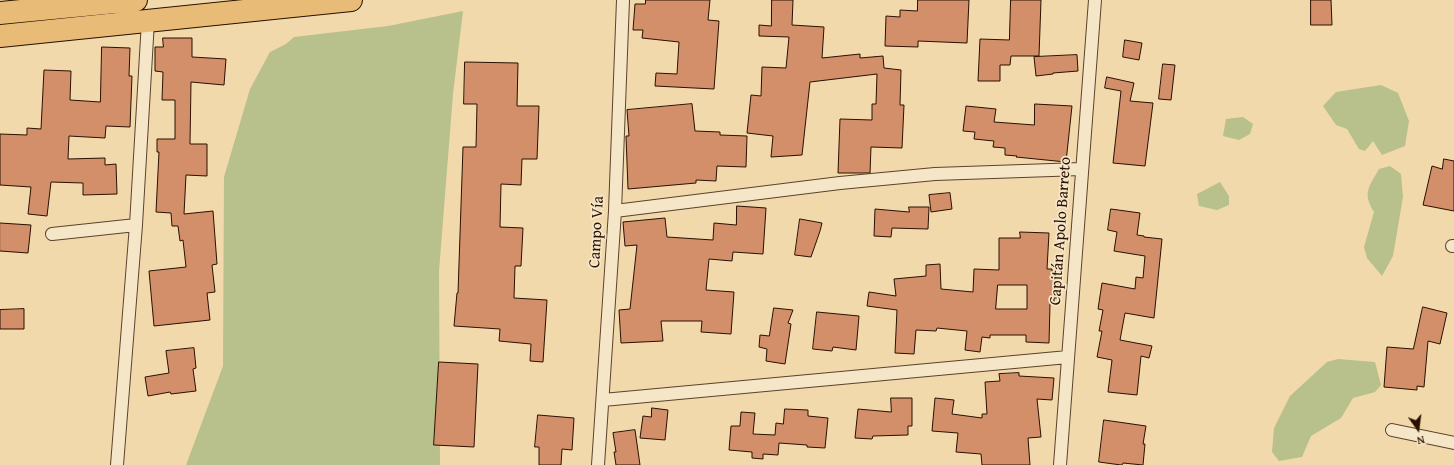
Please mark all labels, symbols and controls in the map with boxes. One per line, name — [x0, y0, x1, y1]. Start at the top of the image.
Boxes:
street label: Capitán Apolo Barreto — [1046, 156, 1076, 306]
street label: Campo Vía — [586, 195, 608, 269]
north arrow — [1398, 409, 1438, 449]
text: N — [1415, 432, 1426, 449]

